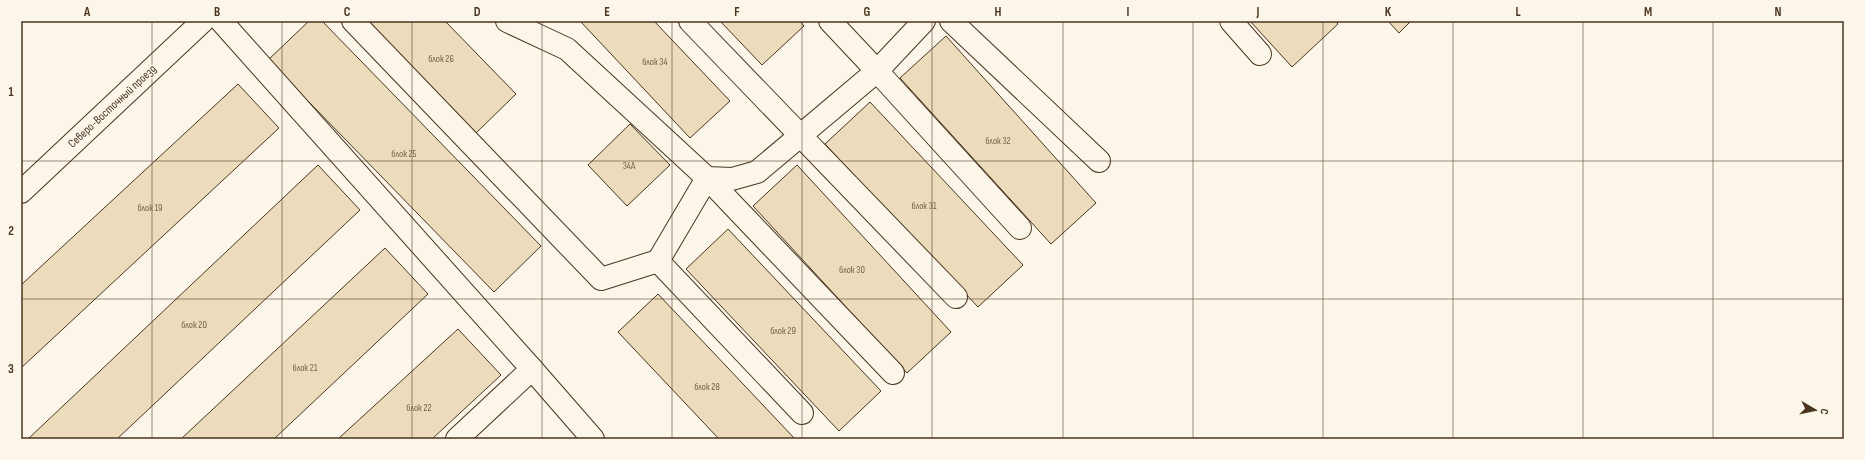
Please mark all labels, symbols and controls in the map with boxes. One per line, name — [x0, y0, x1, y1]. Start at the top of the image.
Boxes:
text: A — [83, 4, 91, 20]
text: B — [214, 4, 220, 20]
text: C — [344, 4, 351, 20]
text: D — [474, 4, 481, 20]
text: E — [604, 4, 610, 20]
text: F — [734, 4, 740, 20]
text: G — [864, 4, 871, 20]
text: H — [995, 4, 1002, 20]
text: I — [1127, 4, 1130, 20]
text: J — [1256, 4, 1260, 20]
text: K — [1385, 4, 1392, 20]
text: L — [1515, 4, 1521, 20]
text: M — [1644, 4, 1652, 20]
text: N — [1775, 4, 1782, 20]
house number: блок 26 — [428, 53, 454, 65]
house number: блок 34 — [642, 56, 668, 68]
street label: Северо-Восточный проезд — [65, 62, 160, 151]
text: 1 — [8, 84, 14, 100]
house number: блок 32 — [985, 135, 1011, 147]
house number: блок 25 — [391, 148, 417, 160]
house number: 34А — [623, 160, 636, 172]
house number: блок 31 — [912, 200, 937, 212]
house number: блок 19 — [137, 202, 163, 214]
text: 2 — [8, 223, 14, 239]
house number: блок 30 — [839, 264, 865, 276]
house number: блок 20 — [181, 319, 207, 331]
house number: блок 29 — [770, 325, 796, 337]
text: 3 — [8, 361, 14, 377]
house number: блок 21 — [293, 362, 318, 374]
house number: блок 28 — [694, 381, 720, 393]
north arrow — [1795, 390, 1835, 430]
house number: блок 22 — [406, 402, 432, 414]
text: С — [1817, 408, 1831, 416]

